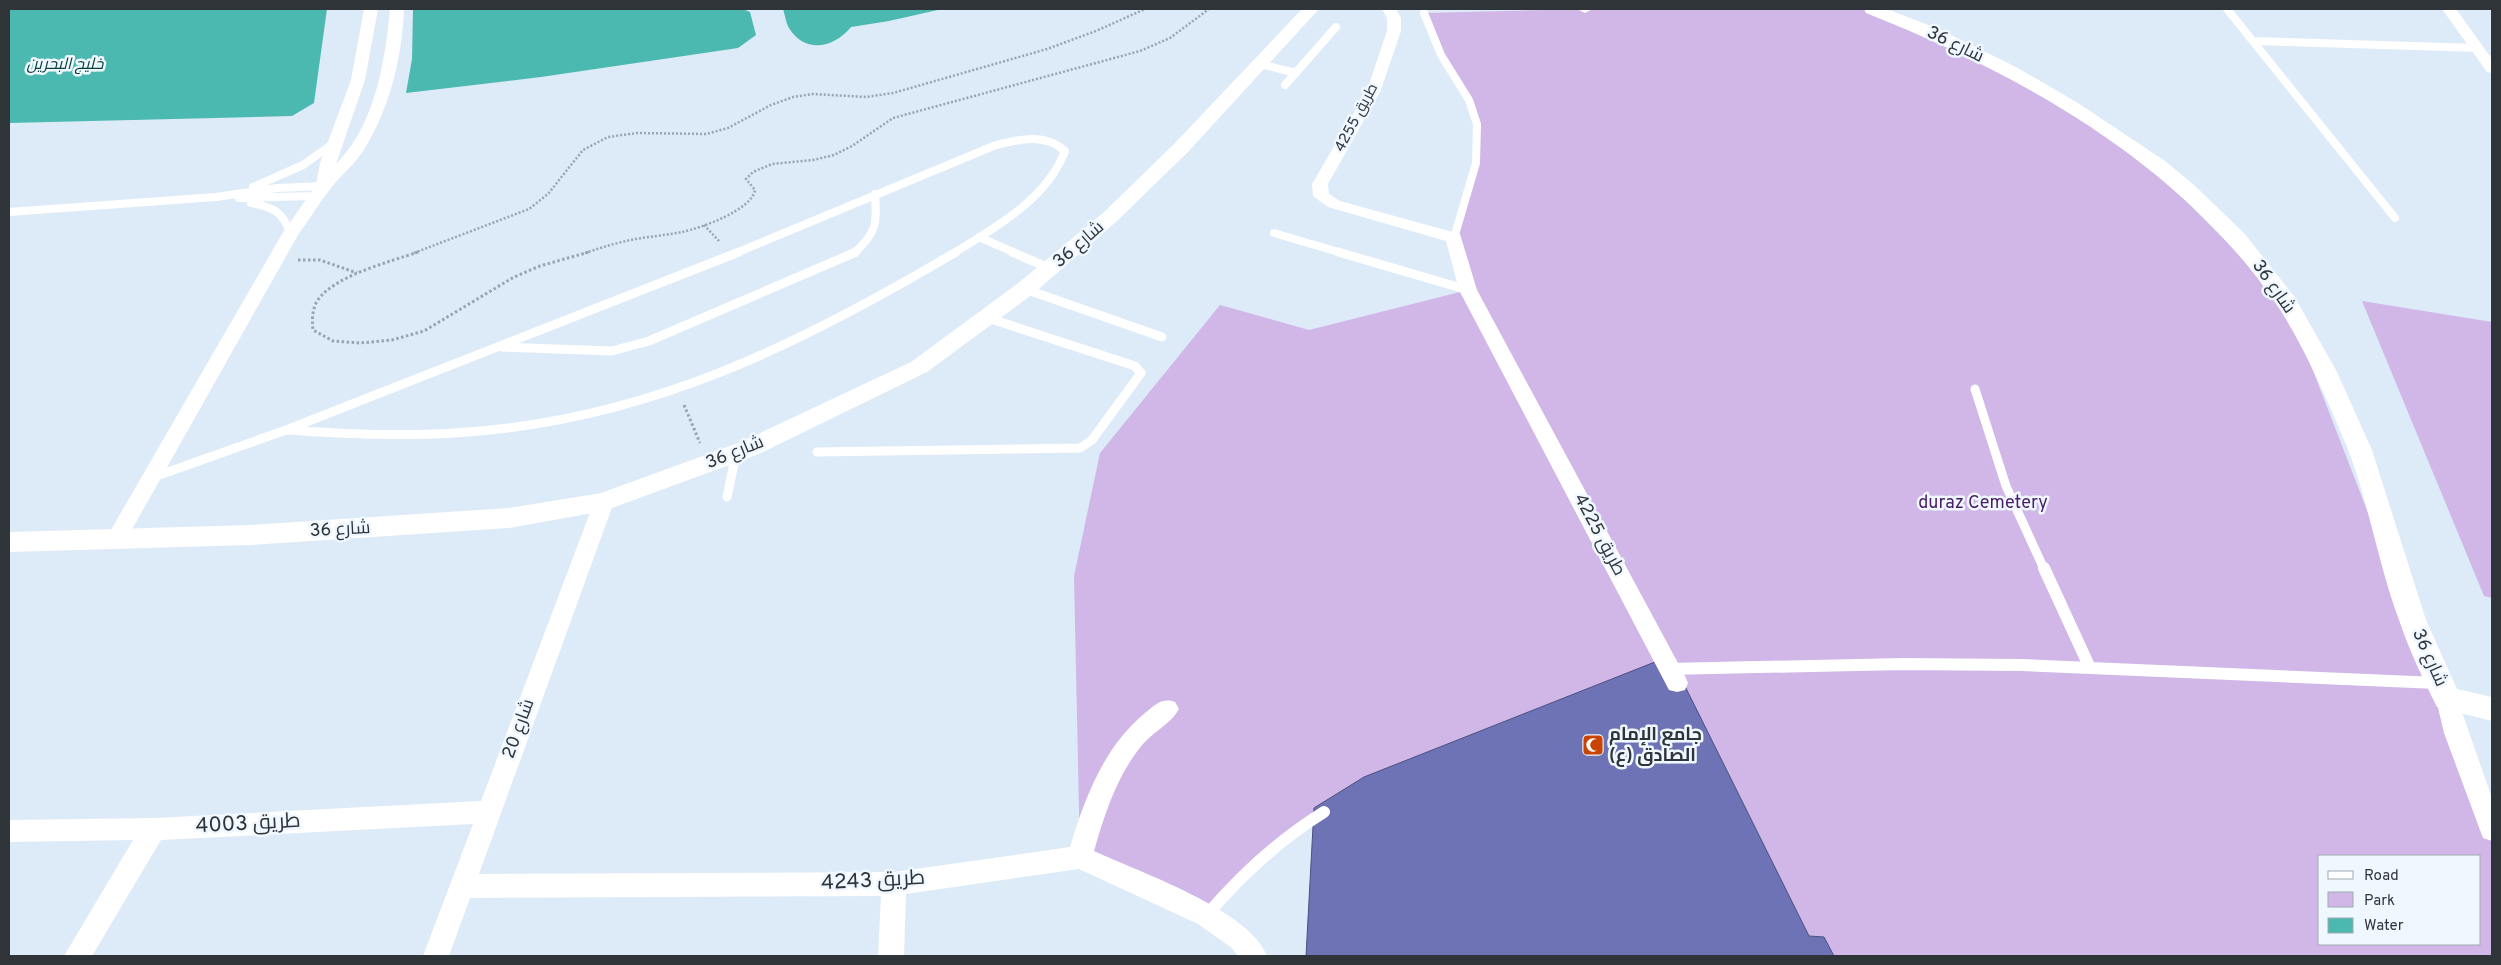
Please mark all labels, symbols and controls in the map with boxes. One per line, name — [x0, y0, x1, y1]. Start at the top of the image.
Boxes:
street label: شارع 36 — [1923, 21, 1987, 69]
water label: خليج البحرين — [27, 55, 105, 75]
street label: طريق 4255 — [1331, 80, 1383, 156]
street label: شارع 36 — [1049, 216, 1109, 274]
street label: شارع 36 — [2246, 256, 2300, 318]
street label: شارع 36 — [703, 431, 767, 475]
street label: طريق 4225 — [1568, 490, 1630, 580]
park label: duraz Cemetery — [1918, 492, 2048, 515]
street label: شارع 36 — [309, 517, 371, 543]
street label: شارع 36 — [2406, 626, 2452, 690]
street label: شارع 20 — [498, 696, 540, 762]
place label: جامع الإمام الصادق (ع) — [1609, 724, 1702, 768]
mosque icon: جامع الإمام الصادق (ع) — [1581, 733, 1605, 757]
street label: طريق 4003 — [195, 808, 301, 840]
legend — [2318, 855, 2481, 945]
street label: طريق 4243 — [820, 865, 926, 897]
text: Road — [2364, 867, 2399, 886]
text: Park — [2364, 892, 2395, 911]
text: Water — [2364, 917, 2404, 936]

